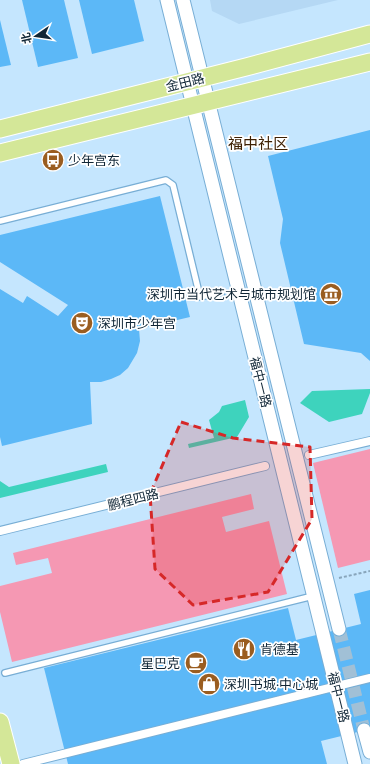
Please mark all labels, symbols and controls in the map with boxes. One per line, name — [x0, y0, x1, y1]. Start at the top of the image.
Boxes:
north arrow — [16, 16, 56, 56]
text: 北 — [19, 32, 33, 45]
street label: 金田路 — [164, 70, 206, 94]
district label: 福中社区 — [228, 135, 288, 152]
bus stop icon: 少年宫东 — [40, 147, 66, 173]
place label: 少年宫东 — [68, 153, 120, 167]
museum icon: 深圳市当代艺术与城市规划馆 — [318, 281, 344, 307]
place label: 深圳市当代艺术与城市规划馆 — [147, 287, 316, 301]
theatre icon: 深圳市少年宫 — [69, 310, 95, 336]
place label: 深圳市少年宫 — [98, 316, 176, 330]
street label: 福中一路 — [248, 355, 274, 409]
street label: 鹏程四路 — [106, 486, 160, 512]
restaurant icon: 肯德基 — [231, 636, 257, 662]
place label: 肯德基 — [260, 642, 299, 656]
cafe icon: 星巴克 — [183, 650, 209, 676]
place label: 星巴克 — [141, 656, 180, 670]
street label: 福中一路 — [326, 670, 352, 724]
shop icon: 深圳书城·中心城 — [196, 671, 222, 697]
place label: 深圳书城·中心城 — [224, 677, 318, 691]

